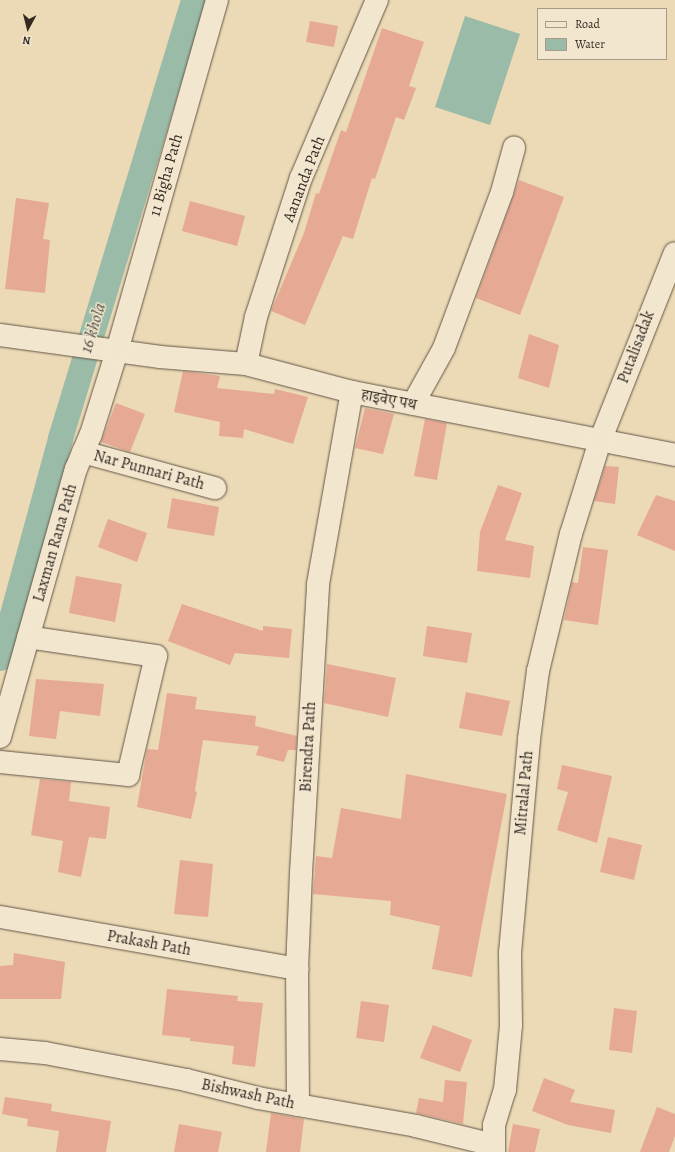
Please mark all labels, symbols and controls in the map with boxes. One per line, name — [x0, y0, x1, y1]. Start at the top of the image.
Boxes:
north arrow — [8, 8, 48, 48]
legend — [537, 8, 667, 60]
text: Road — [575, 16, 600, 32]
text: N — [22, 32, 31, 48]
text: Water — [575, 36, 605, 52]
street label: 11 Bigha Path — [145, 132, 187, 218]
street label: Aananda Path — [279, 133, 329, 225]
water label: 16 khola — [76, 301, 110, 355]
street label: Putalisadak — [613, 308, 659, 386]
street label: हाइवेए पथ — [360, 385, 418, 415]
street label: Nar Punnari Path — [91, 446, 207, 494]
street label: Laxman Rana Path — [29, 482, 81, 604]
street label: Birendra Path — [296, 701, 320, 793]
street label: Mitralal Path — [511, 750, 537, 836]
street label: Prakash Path — [105, 926, 193, 960]
street label: Bishwash Path — [200, 1075, 296, 1113]

